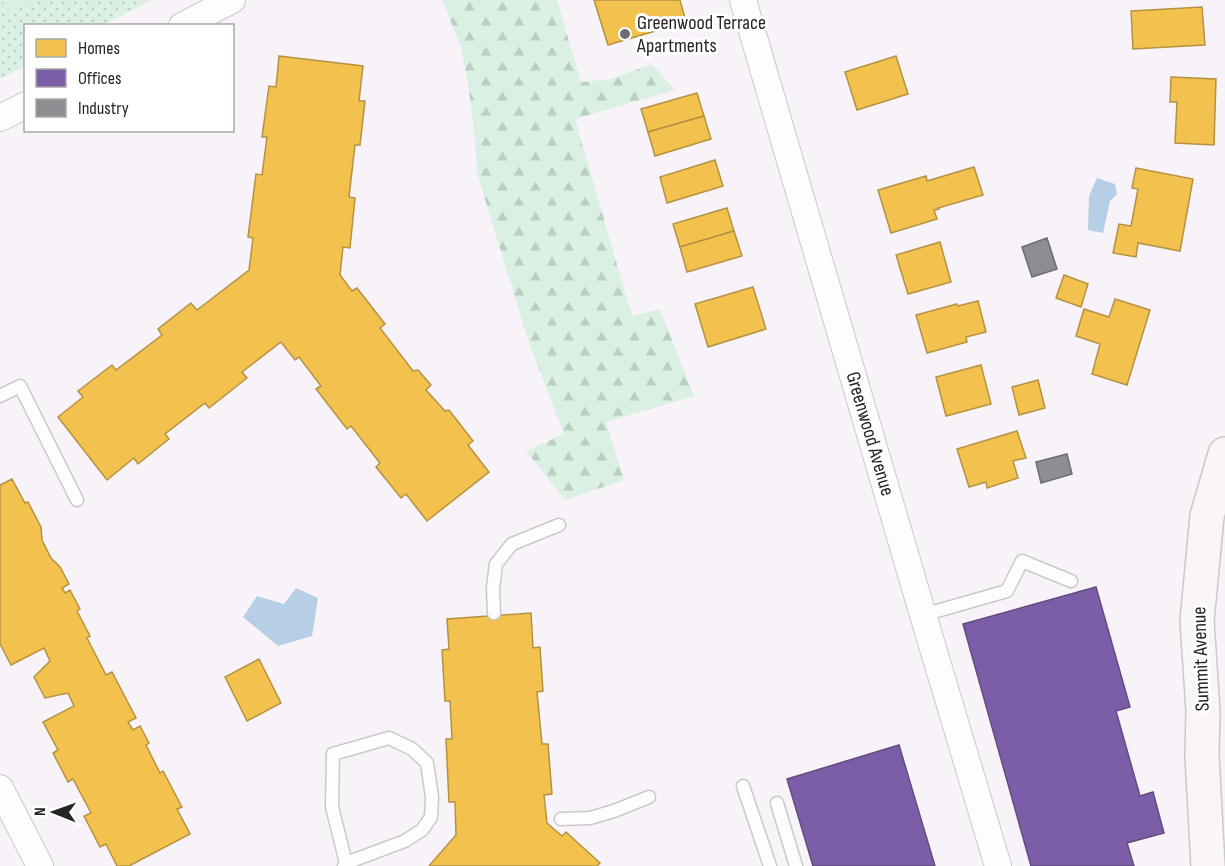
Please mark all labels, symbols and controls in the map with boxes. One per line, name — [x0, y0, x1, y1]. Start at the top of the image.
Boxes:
place label: Greenwood Terrace Apartments — [636, 11, 766, 58]
legend — [24, 24, 234, 132]
marker: Greenwood Terrace Apartments — [618, 27, 632, 41]
text: Homes — [78, 38, 120, 59]
text: Offices — [78, 68, 121, 89]
text: Industry — [78, 98, 129, 119]
street label: Greenwood Avenue — [840, 369, 899, 499]
street label: Summit Avenue — [1187, 606, 1215, 712]
north arrow — [24, 782, 84, 842]
text: N — [31, 807, 50, 816]

